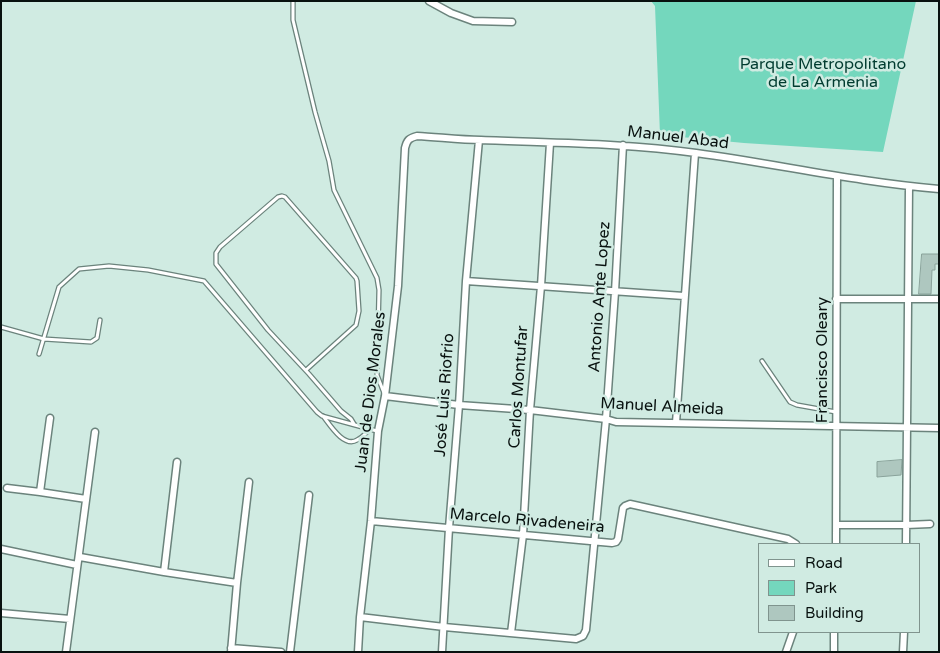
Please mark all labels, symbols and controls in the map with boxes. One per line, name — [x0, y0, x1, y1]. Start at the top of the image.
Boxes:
park label: Parque Metropolitano de La Armenia — [740, 55, 906, 93]
street label: Manuel Abad — [626, 122, 730, 154]
street label: Antonio Ante Lopez — [585, 221, 615, 373]
street label: Francisco Oleary — [813, 297, 833, 423]
street label: Juan de Dios Morales — [352, 311, 390, 473]
street label: Carlos Montufar — [505, 325, 533, 449]
street label: José Luis Riofrio — [431, 333, 459, 457]
street label: Manuel Almeida — [600, 394, 724, 420]
street label: Marcelo Rivadeneira — [449, 505, 605, 537]
legend — [758, 543, 920, 633]
text: Road — [805, 554, 843, 572]
text: Park — [805, 579, 837, 597]
text: Building — [805, 604, 864, 622]

